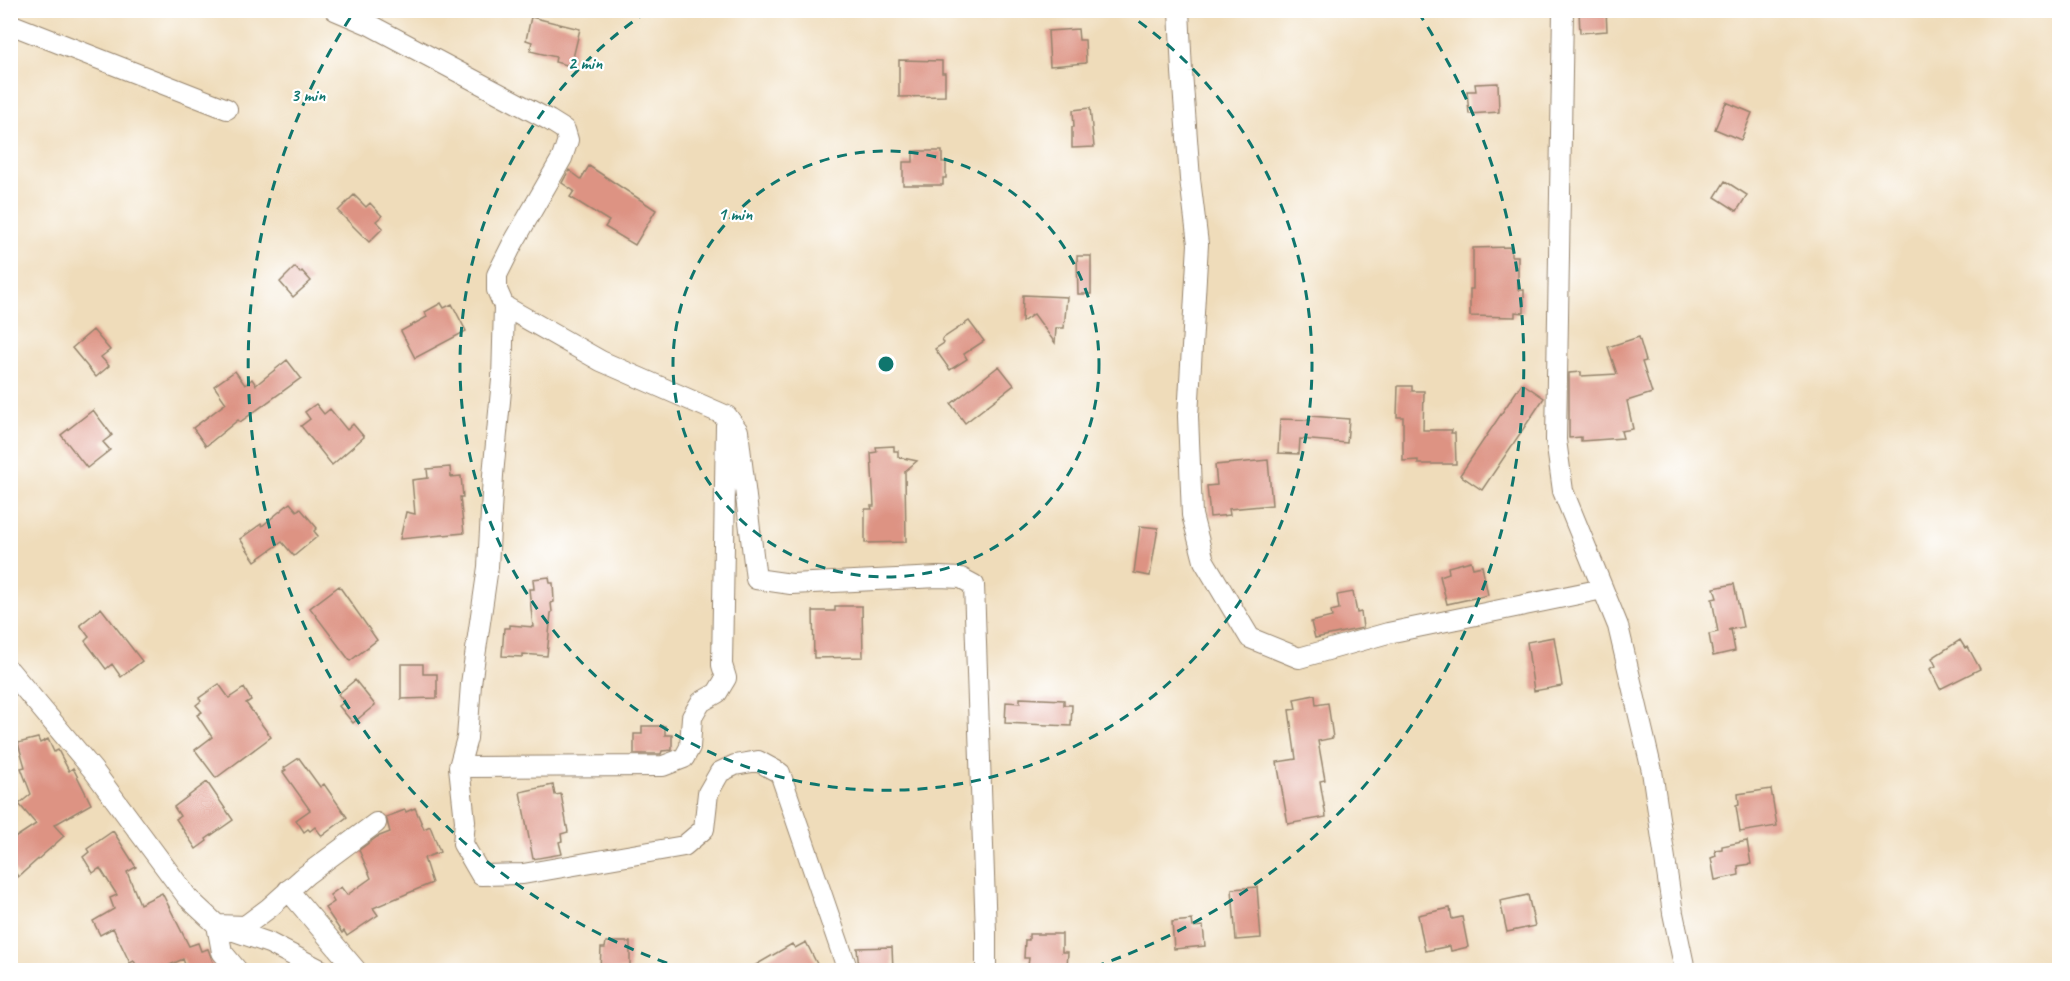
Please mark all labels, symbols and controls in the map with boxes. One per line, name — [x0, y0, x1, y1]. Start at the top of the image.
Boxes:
text: 2 min — [568, 52, 603, 74]
text: 3 min — [291, 84, 326, 106]
text: 1 min — [718, 203, 753, 225]
centre of rings — [876, 354, 896, 374]

